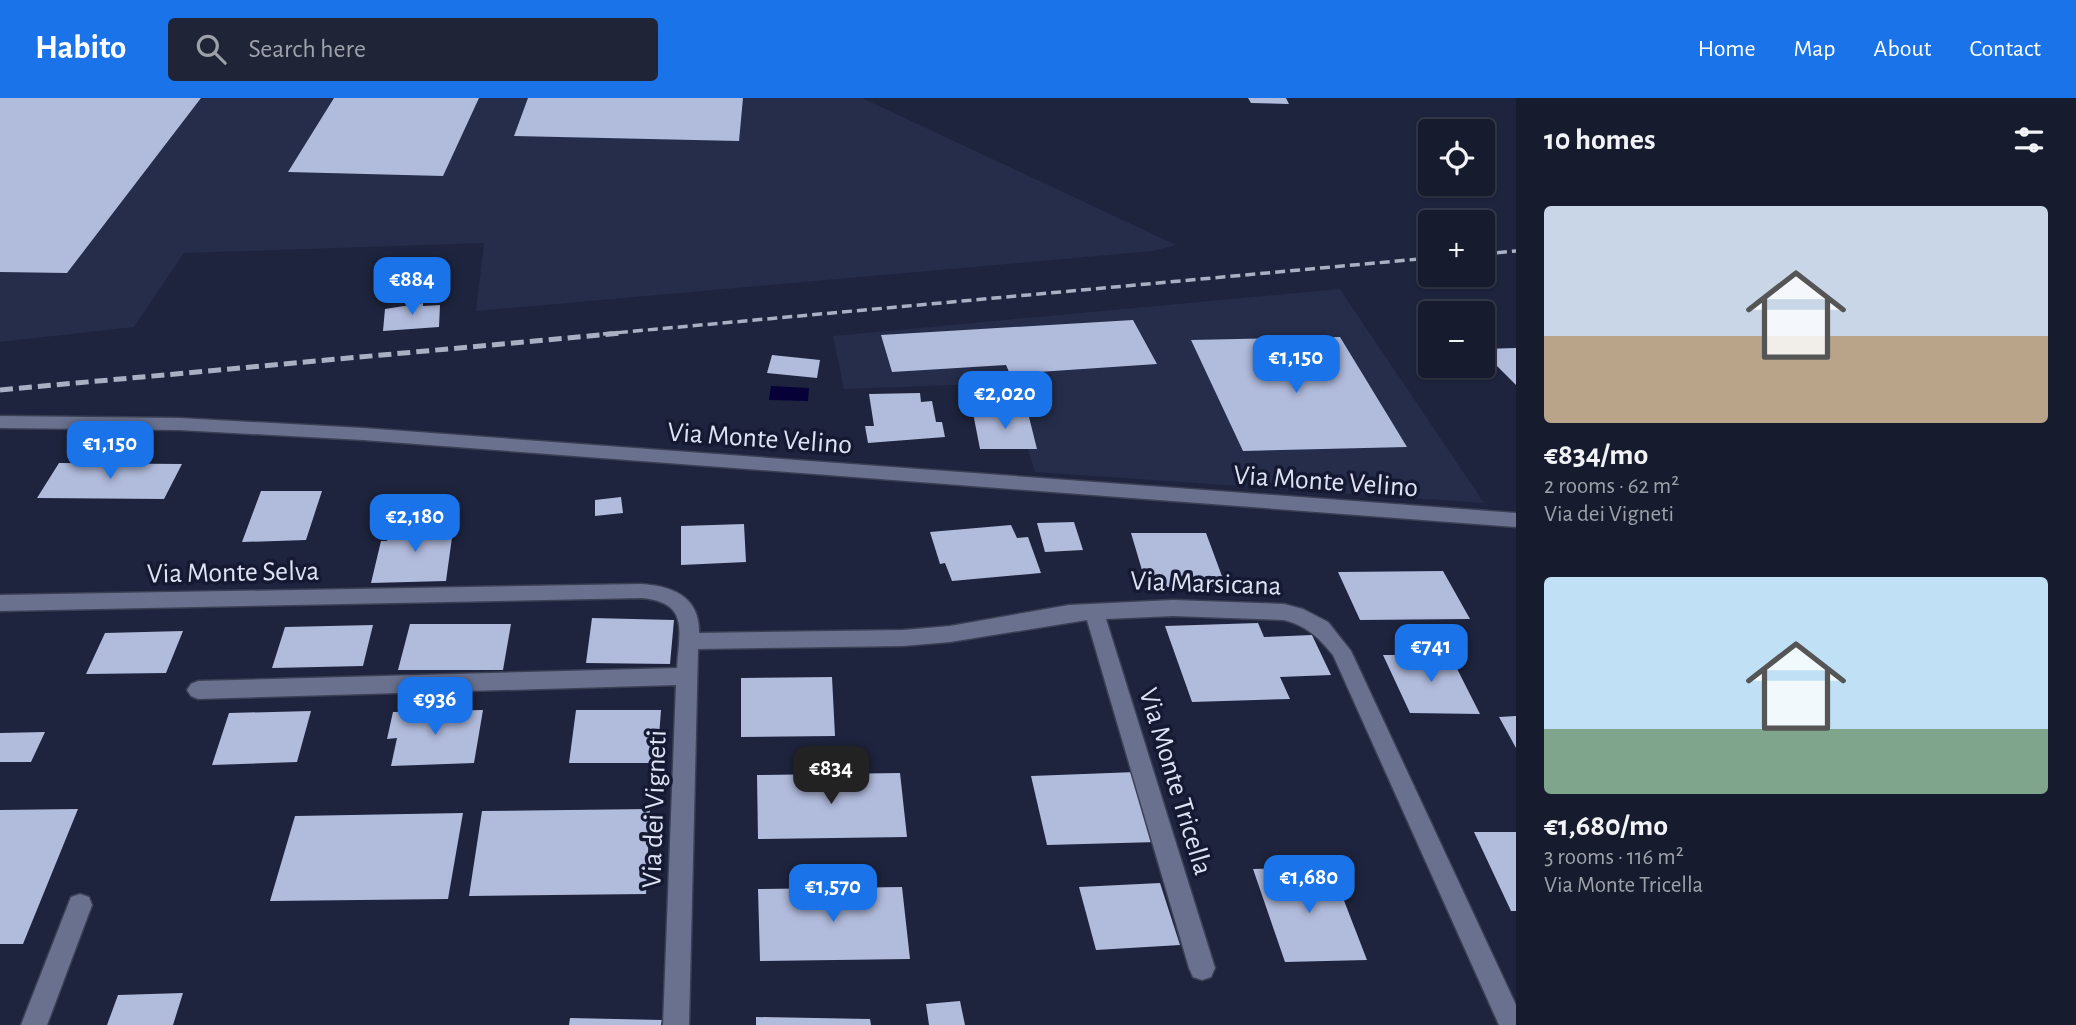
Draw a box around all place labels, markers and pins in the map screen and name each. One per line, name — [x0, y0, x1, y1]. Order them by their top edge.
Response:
pin: €884 — [371, 258, 453, 317]
pin: €1,150 — [1239, 336, 1353, 395]
pin: €2,020 — [948, 372, 1062, 431]
pin: €1,150 — [53, 422, 167, 481]
pin: €2,180 — [358, 494, 472, 554]
pin: €741 — [1390, 624, 1472, 684]
pin: €936 — [394, 678, 476, 737]
pin: €834 — [790, 746, 872, 806]
pin: €1,680 — [1252, 856, 1366, 915]
pin: €1,570 — [776, 864, 890, 924]

